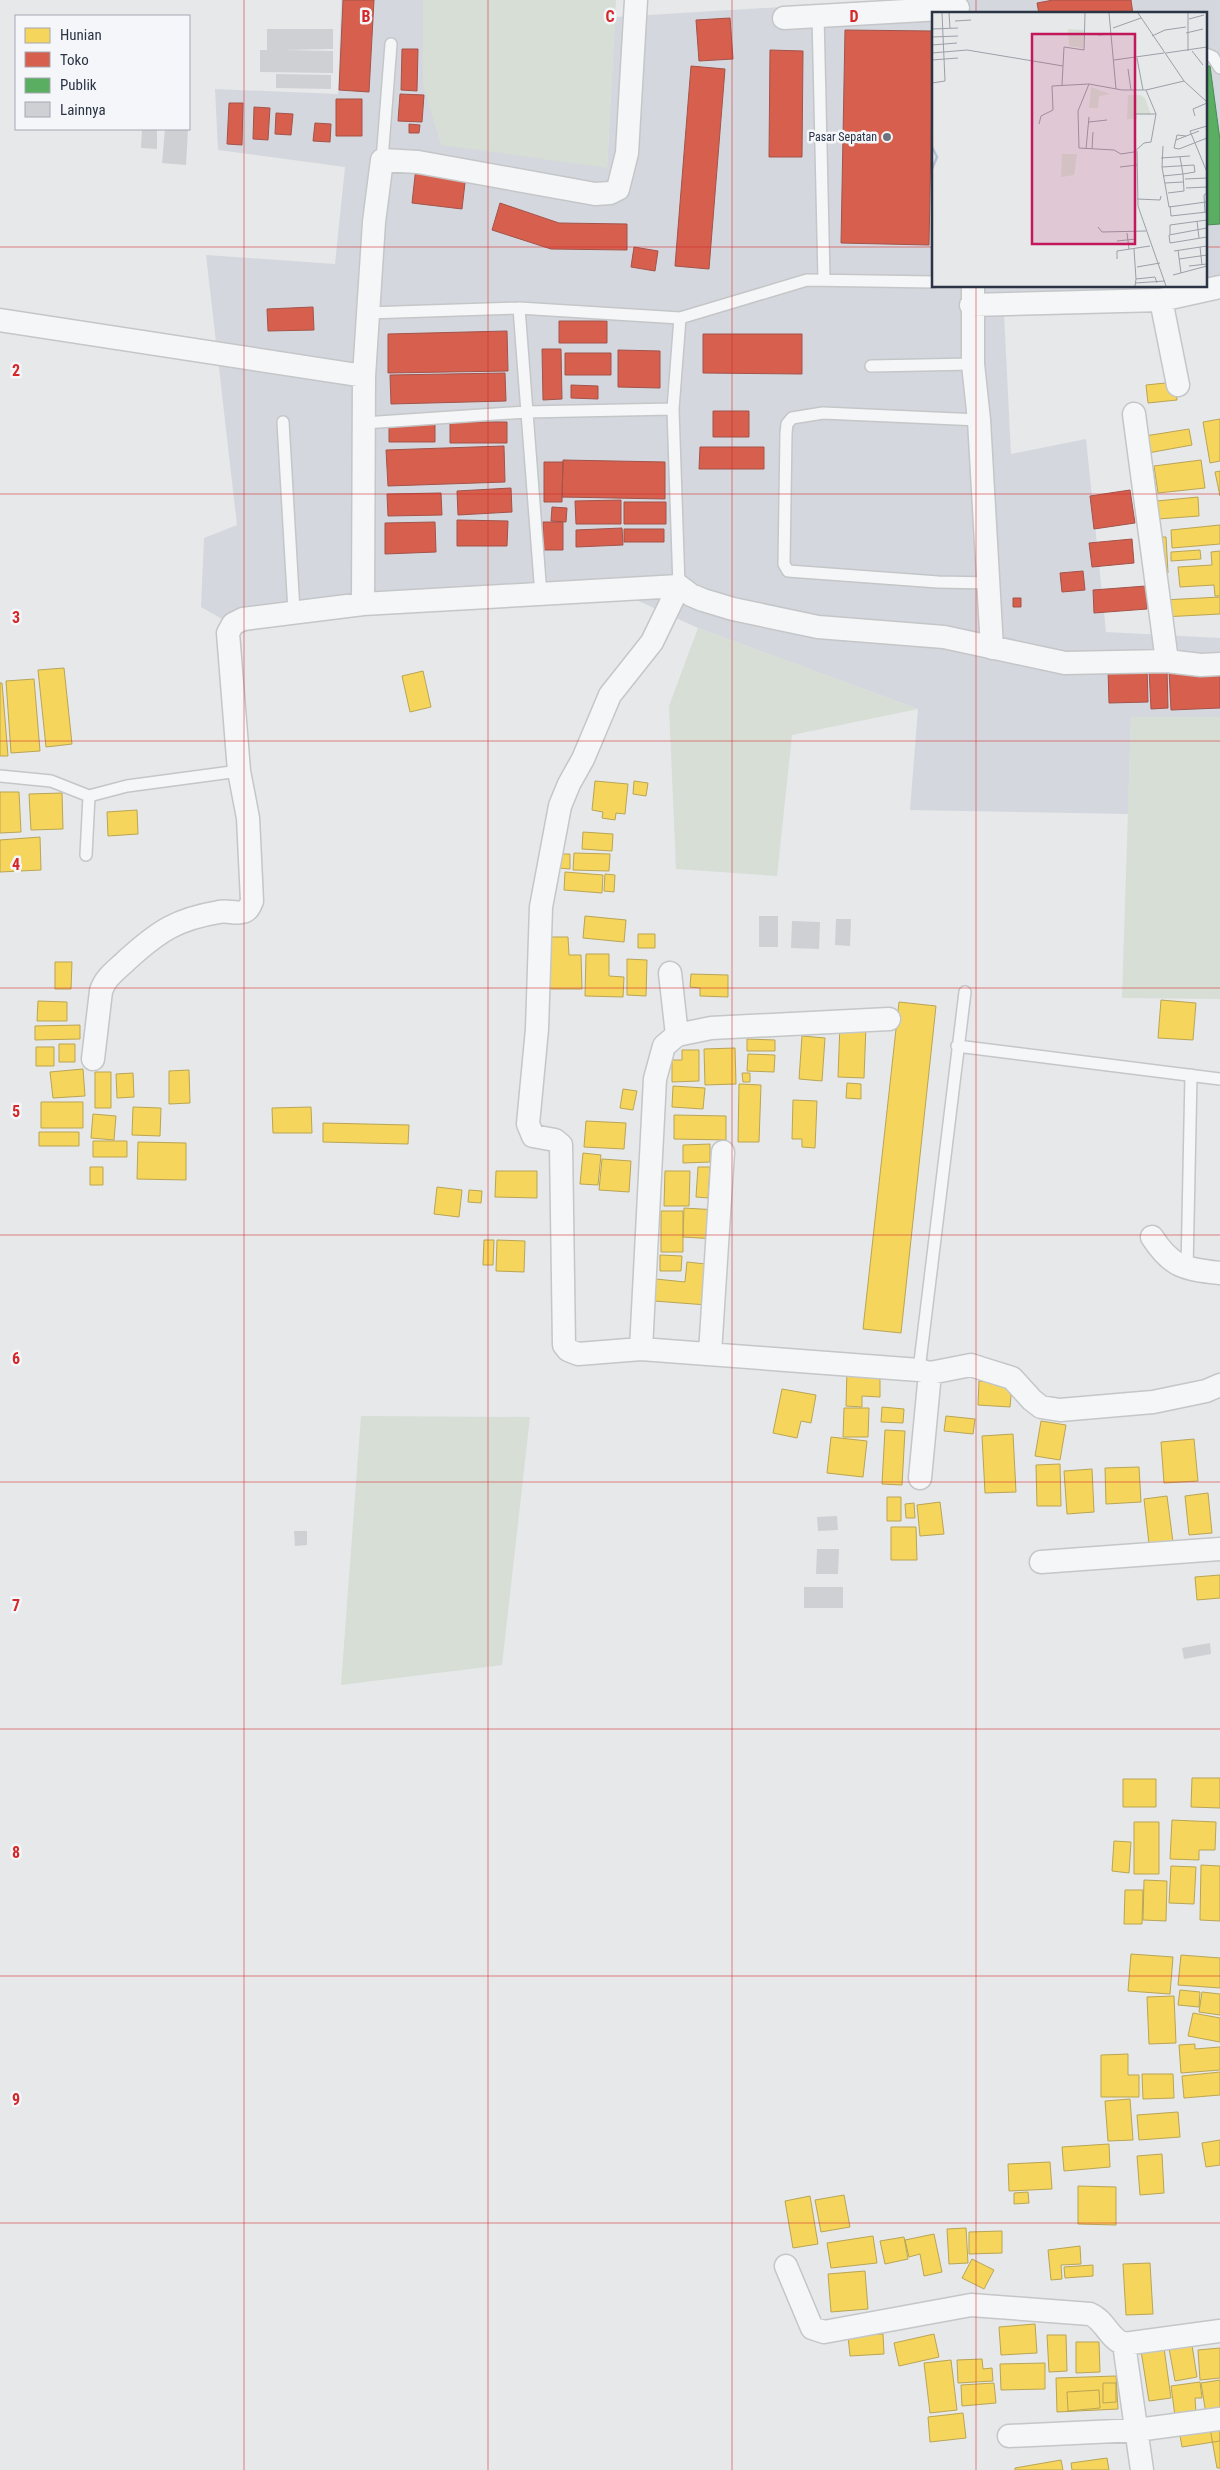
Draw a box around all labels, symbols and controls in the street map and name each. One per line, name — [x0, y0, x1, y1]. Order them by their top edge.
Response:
text: B — [362, 7, 371, 26]
text: C — [605, 7, 615, 26]
text: D — [849, 7, 859, 26]
inset map — [932, 12, 1208, 288]
legend — [15, 15, 190, 130]
text: Hunian — [60, 26, 102, 44]
text: Toko — [60, 51, 89, 69]
text: Publik — [60, 76, 97, 94]
text: Lainnya — [60, 101, 106, 119]
place label: Pasar Sepatan — [808, 130, 877, 144]
marker: Pasar Sepatan — [881, 131, 893, 143]
text: 2 — [12, 361, 20, 380]
text: 3 — [12, 608, 20, 627]
text: 4 — [12, 855, 20, 874]
text: 5 — [12, 1102, 20, 1121]
text: 6 — [12, 1349, 20, 1368]
text: 7 — [12, 1596, 20, 1615]
text: 8 — [12, 1843, 20, 1862]
text: 9 — [12, 2090, 20, 2109]

